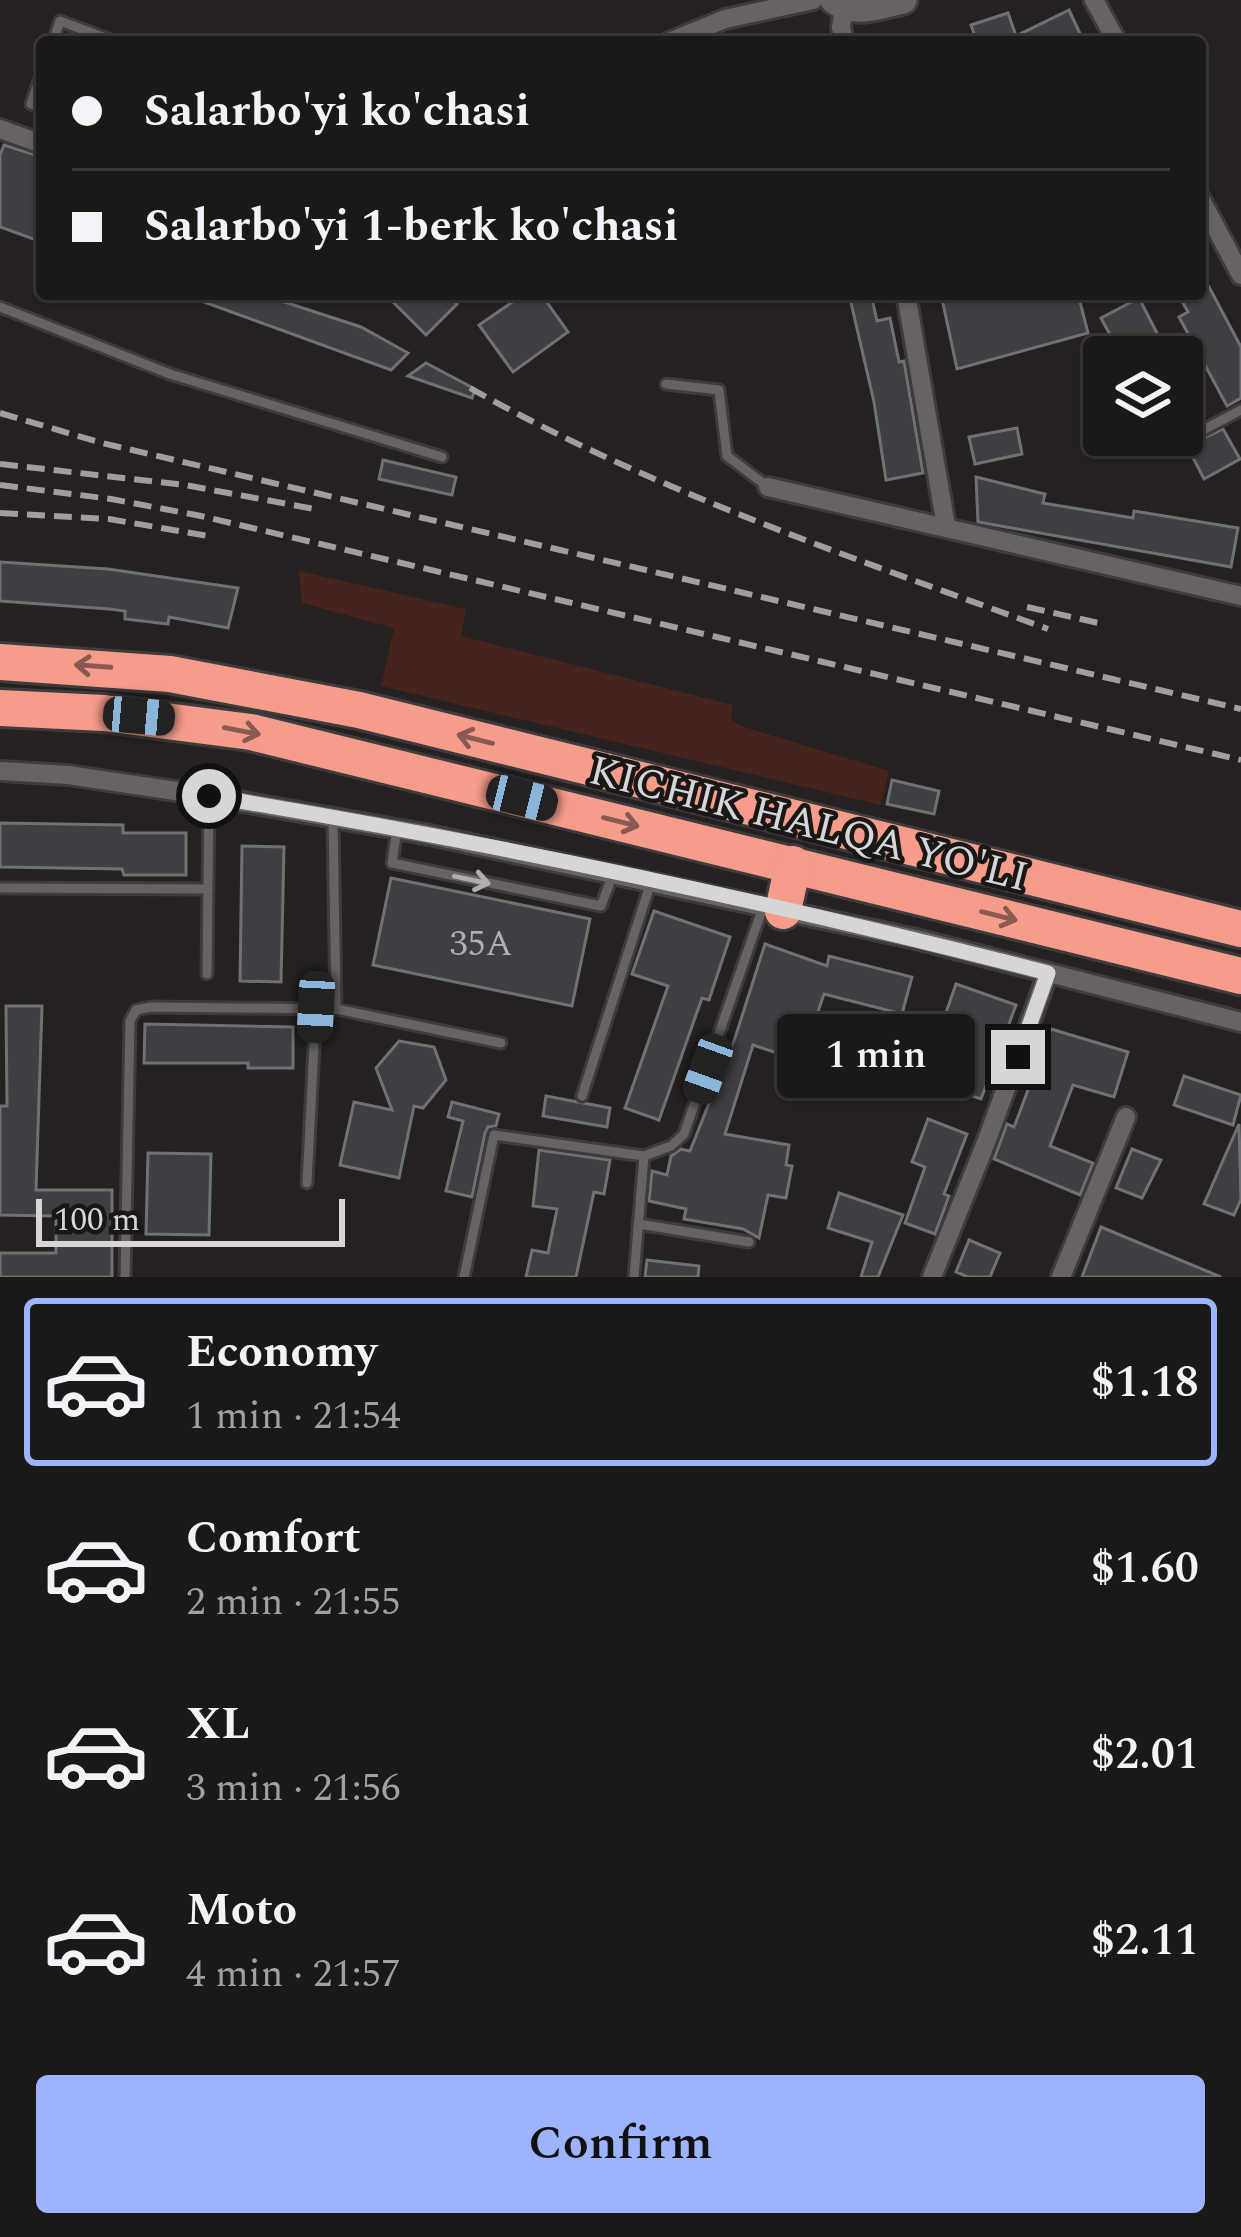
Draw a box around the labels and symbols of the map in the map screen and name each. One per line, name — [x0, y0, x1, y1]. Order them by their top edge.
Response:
one-way arrow — [74, 655, 113, 678]
car — [102, 695, 176, 737]
one-way arrow — [221, 721, 260, 743]
one-way arrow — [457, 727, 495, 749]
street label: KICHIK HALQA YO'LI — [582, 739, 1034, 909]
route start — [182, 769, 236, 823]
car — [483, 772, 561, 824]
one-way arrow — [601, 812, 639, 834]
one-way arrow — [453, 869, 491, 892]
one-way arrow — [980, 906, 1018, 928]
house number: 35A — [449, 917, 513, 972]
car — [296, 970, 336, 1044]
callout: 1 min — [778, 1015, 976, 1099]
car — [679, 1029, 737, 1109]
route end — [991, 1030, 1045, 1084]
scale bar — [36, 1193, 345, 1246]

